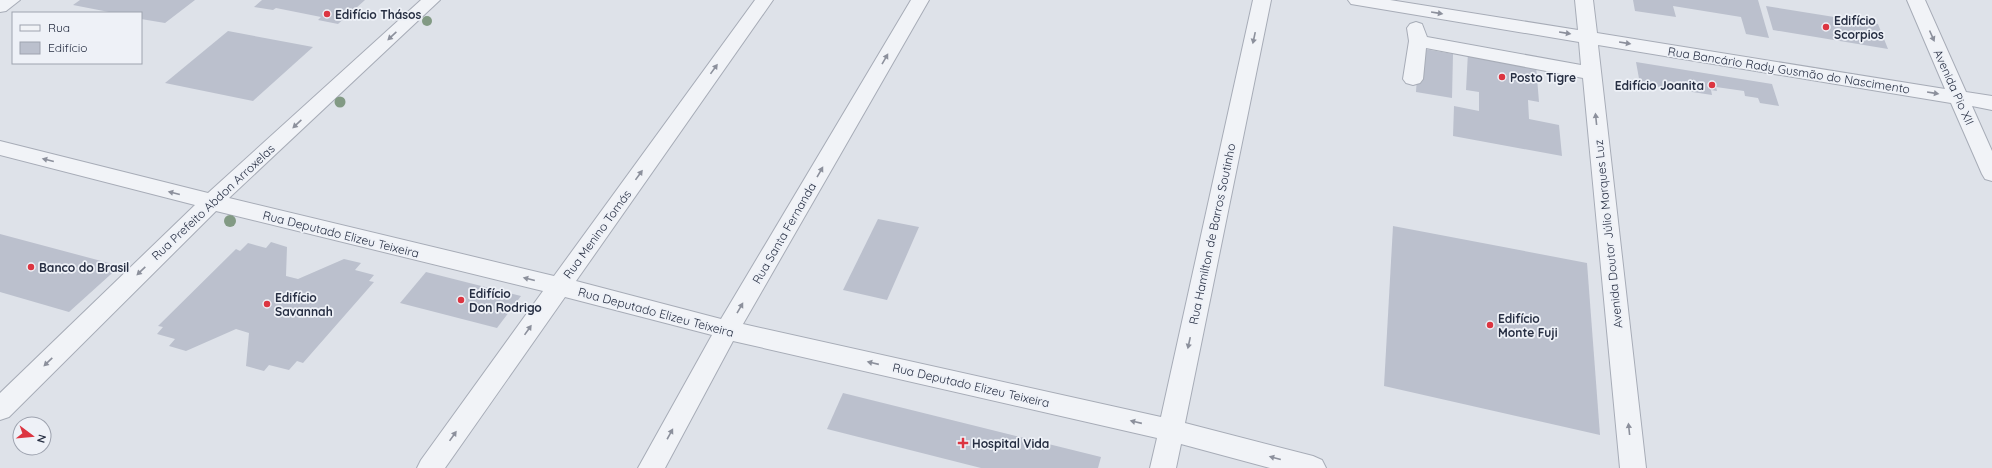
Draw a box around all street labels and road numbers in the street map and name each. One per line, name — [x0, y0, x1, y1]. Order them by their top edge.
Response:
street label: Rua Bancário Rady Gusmão do Nascimento — [1667, 43, 1911, 97]
street label: Avenida Pio XII — [1931, 47, 1977, 127]
street label: Avenida Doutor Júlio Marques Luz — [1591, 139, 1625, 329]
street label: Rua Prefeito Abdon Arroxelas — [148, 141, 278, 263]
street label: Rua Hamilton de Barros Soutinho — [1185, 142, 1239, 326]
street label: Rua Santa Fernanda — [749, 180, 819, 286]
street label: Rua Menino Tomás — [560, 186, 634, 281]
street label: Rua Deputado Elizeu Teixeira — [261, 207, 421, 261]
street label: Rua Deputado Elizeu Teixeira — [576, 284, 736, 340]
street label: Rua Deputado Elizeu Teixeira — [891, 360, 1051, 410]

